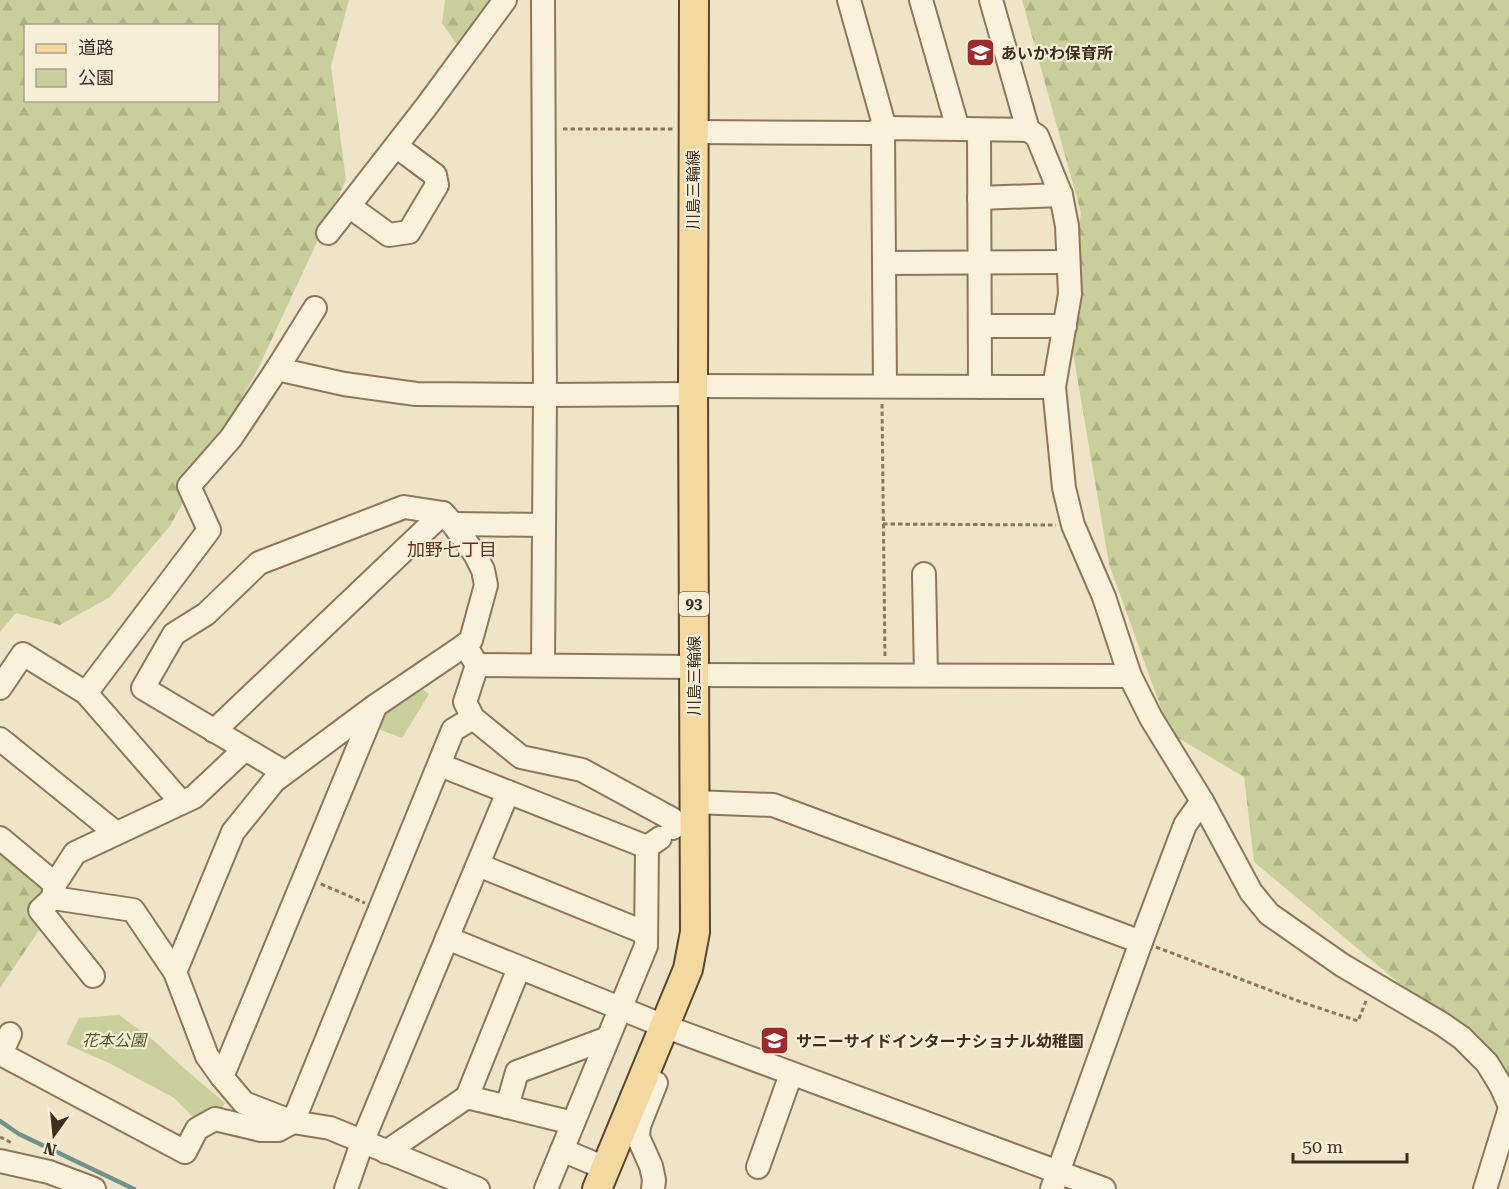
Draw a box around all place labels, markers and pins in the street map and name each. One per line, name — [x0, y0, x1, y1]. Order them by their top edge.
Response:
school or university icon: あいかわ保育所 — [964, 37, 996, 69]
place label: あいかわ保育所 — [1001, 44, 1113, 63]
school or university icon: サニーサイドインターナショナル幼稚園 — [759, 1025, 791, 1057]
place label: サニーサイドインターナショナル幼稚園 — [796, 1032, 1084, 1051]

